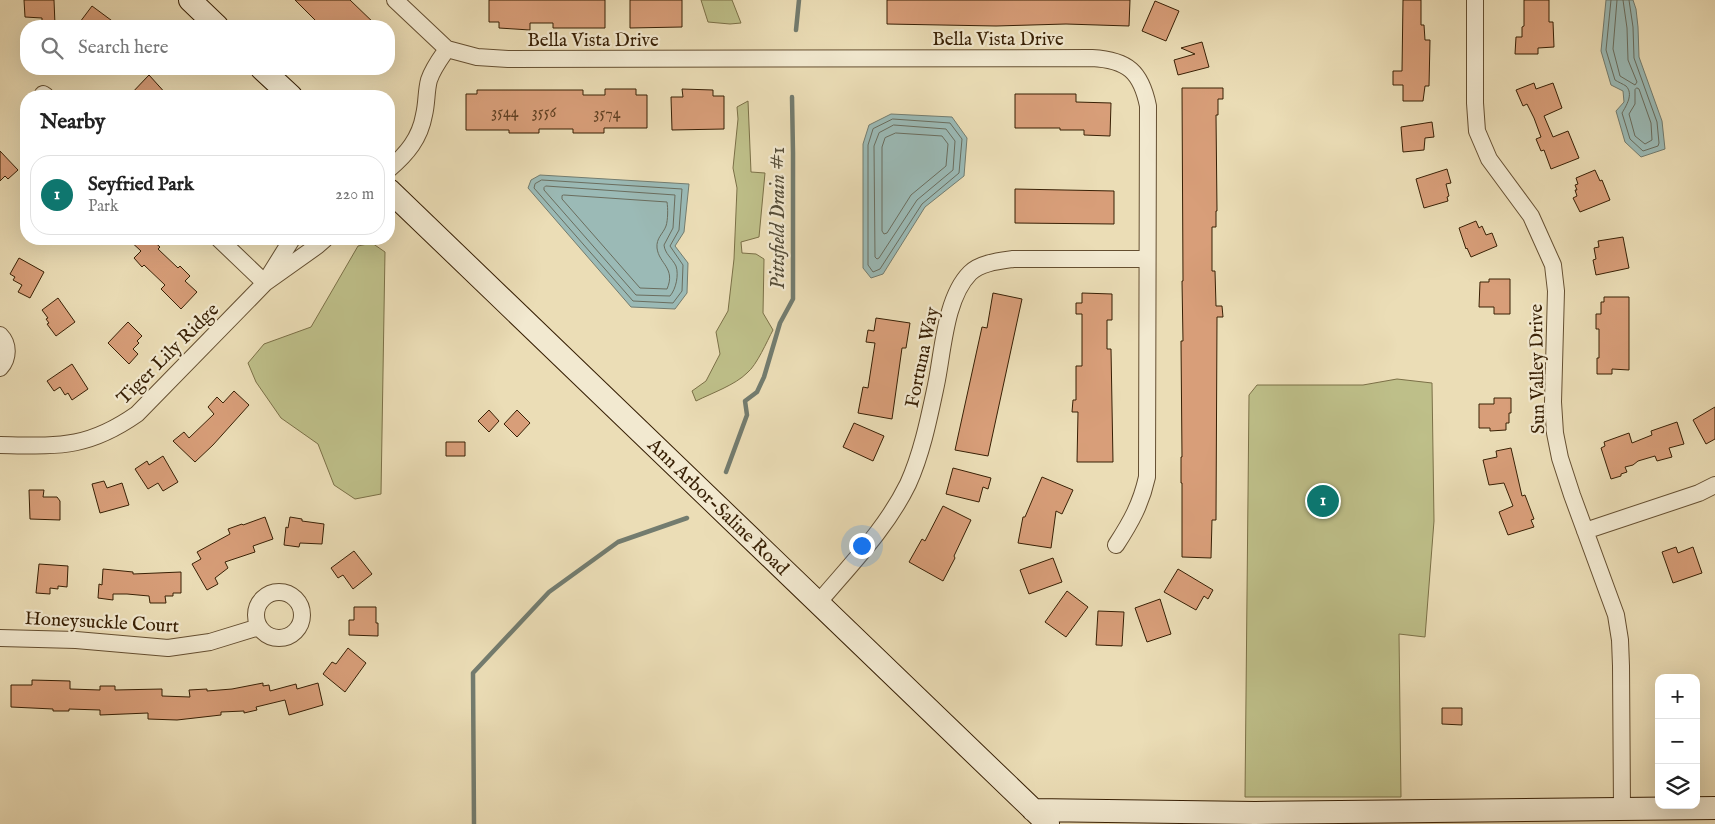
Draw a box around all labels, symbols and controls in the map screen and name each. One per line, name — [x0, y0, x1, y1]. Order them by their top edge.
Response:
search box — [20, 20, 395, 75]
street label: Bella Vista Drive — [932, 28, 1064, 52]
street label: Bella Vista Drive — [527, 29, 659, 53]
icon: search — [38, 34, 66, 62]
text: Search here — [78, 36, 169, 60]
house number: 3544 — [491, 103, 519, 123]
house number: 3556 — [532, 103, 556, 123]
house number: 3574 — [593, 104, 621, 124]
text: Nearby — [40, 109, 105, 136]
water label: Pittsfield Drain #1 — [766, 147, 791, 289]
text: Seyfried Park — [88, 173, 194, 197]
text: 1 — [54, 185, 60, 205]
text: 220 m — [335, 185, 374, 205]
text: Park — [88, 197, 118, 217]
street label: Tiger Lily Ridge — [112, 298, 225, 411]
street label: Sun Valley Drive — [1525, 303, 1551, 434]
street label: Fortuna Way — [901, 304, 945, 410]
street label: Ann Arbor-Saline Road — [641, 433, 794, 582]
pin: 1 — [1307, 482, 1339, 520]
your location — [849, 533, 875, 559]
street label: Honeysuckle Court — [24, 607, 180, 639]
map controls — [1655, 674, 1700, 809]
button: + — [1655, 674, 1700, 719]
button: − — [1655, 719, 1700, 764]
button: layers — [1655, 764, 1700, 809]

